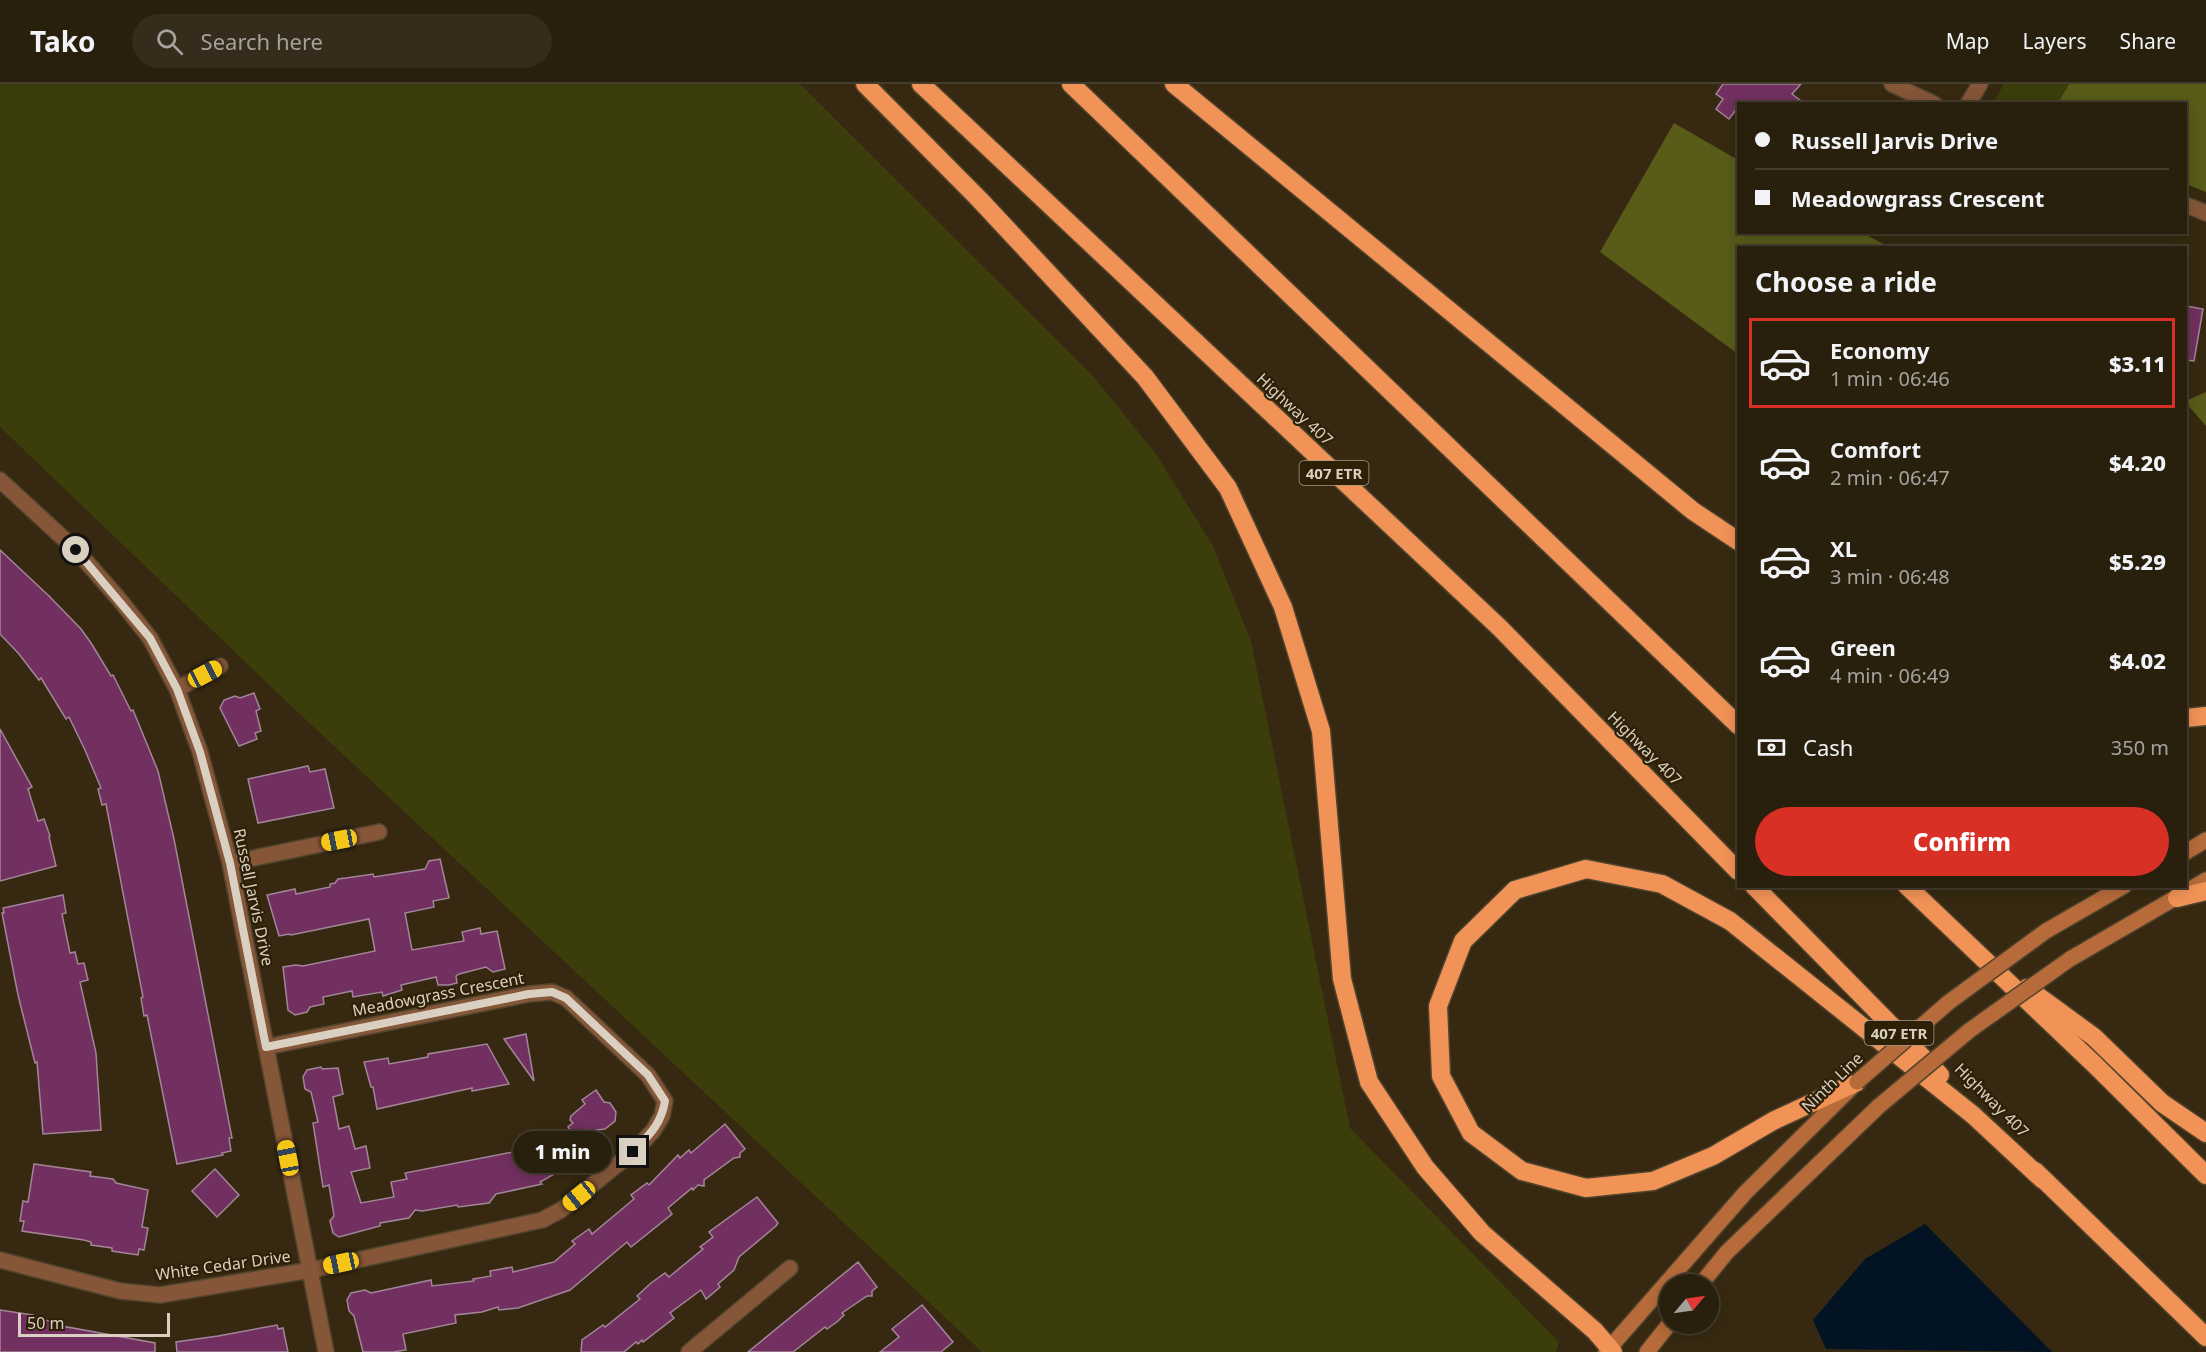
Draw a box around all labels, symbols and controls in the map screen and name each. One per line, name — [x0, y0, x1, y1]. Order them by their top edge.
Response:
search box — [132, 14, 552, 68]
text: Tako — [30, 22, 96, 60]
icon: search — [153, 25, 186, 58]
text: Search here — [201, 26, 323, 56]
text: Map — [1946, 27, 1990, 55]
text: Layers — [2023, 27, 2087, 55]
text: Share — [2120, 27, 2176, 55]
text: Russell Jarvis Drive — [1791, 125, 1998, 155]
text: Meadowgrass Crescent — [1791, 183, 2044, 213]
text: Choose a ride — [1755, 263, 1937, 300]
text: Economy — [1830, 335, 1929, 365]
icon: car — [1758, 336, 1812, 390]
text: $3.11 — [2109, 348, 2166, 378]
text: 1 min · 06:46 — [1830, 365, 1950, 392]
street label: Highway 407 — [1252, 368, 1338, 450]
text: Comfort — [1830, 434, 1921, 464]
icon: car — [1758, 435, 1812, 489]
text: $4.20 — [2109, 447, 2166, 477]
road number: 407 ETR — [1300, 461, 1368, 485]
text: 2 min · 06:47 — [1830, 464, 1950, 491]
text: XL — [1830, 533, 1857, 563]
icon: car — [1758, 534, 1812, 588]
route start — [62, 536, 89, 563]
text: $5.29 — [2109, 546, 2166, 576]
text: 3 min · 06:48 — [1830, 563, 1950, 590]
text: Green — [1830, 632, 1896, 662]
icon: car — [1758, 633, 1812, 687]
text: $4.02 — [2109, 645, 2166, 675]
car — [185, 658, 225, 690]
text: 4 min · 06:49 — [1830, 662, 1950, 689]
street label: Highway 407 — [1603, 706, 1687, 790]
icon: cash — [1755, 731, 1788, 764]
text: Cash — [1803, 732, 1853, 762]
text: 350 m — [2111, 734, 2169, 761]
button: Confirm — [1755, 807, 2169, 876]
street label: Russell Jarvis Drive — [229, 826, 279, 968]
car — [320, 828, 358, 852]
street label: Meadowgrass Crescent — [350, 967, 526, 1021]
road number: 407 ETR — [1864, 1021, 1934, 1045]
street label: Ninth Line — [1797, 1047, 1867, 1117]
street label: Highway 407 — [1950, 1058, 2034, 1142]
callout: 1 min — [513, 1131, 612, 1173]
text: 1 min — [535, 1138, 590, 1165]
route end — [619, 1138, 646, 1165]
car — [276, 1139, 300, 1177]
car — [559, 1178, 599, 1214]
street label: White Cedar Drive — [154, 1245, 292, 1285]
car — [322, 1250, 360, 1276]
north arrow — [1659, 1274, 1719, 1334]
map controls — [1659, 1274, 1719, 1334]
scale bar — [18, 1310, 170, 1338]
text: 50 m — [27, 1312, 64, 1334]

